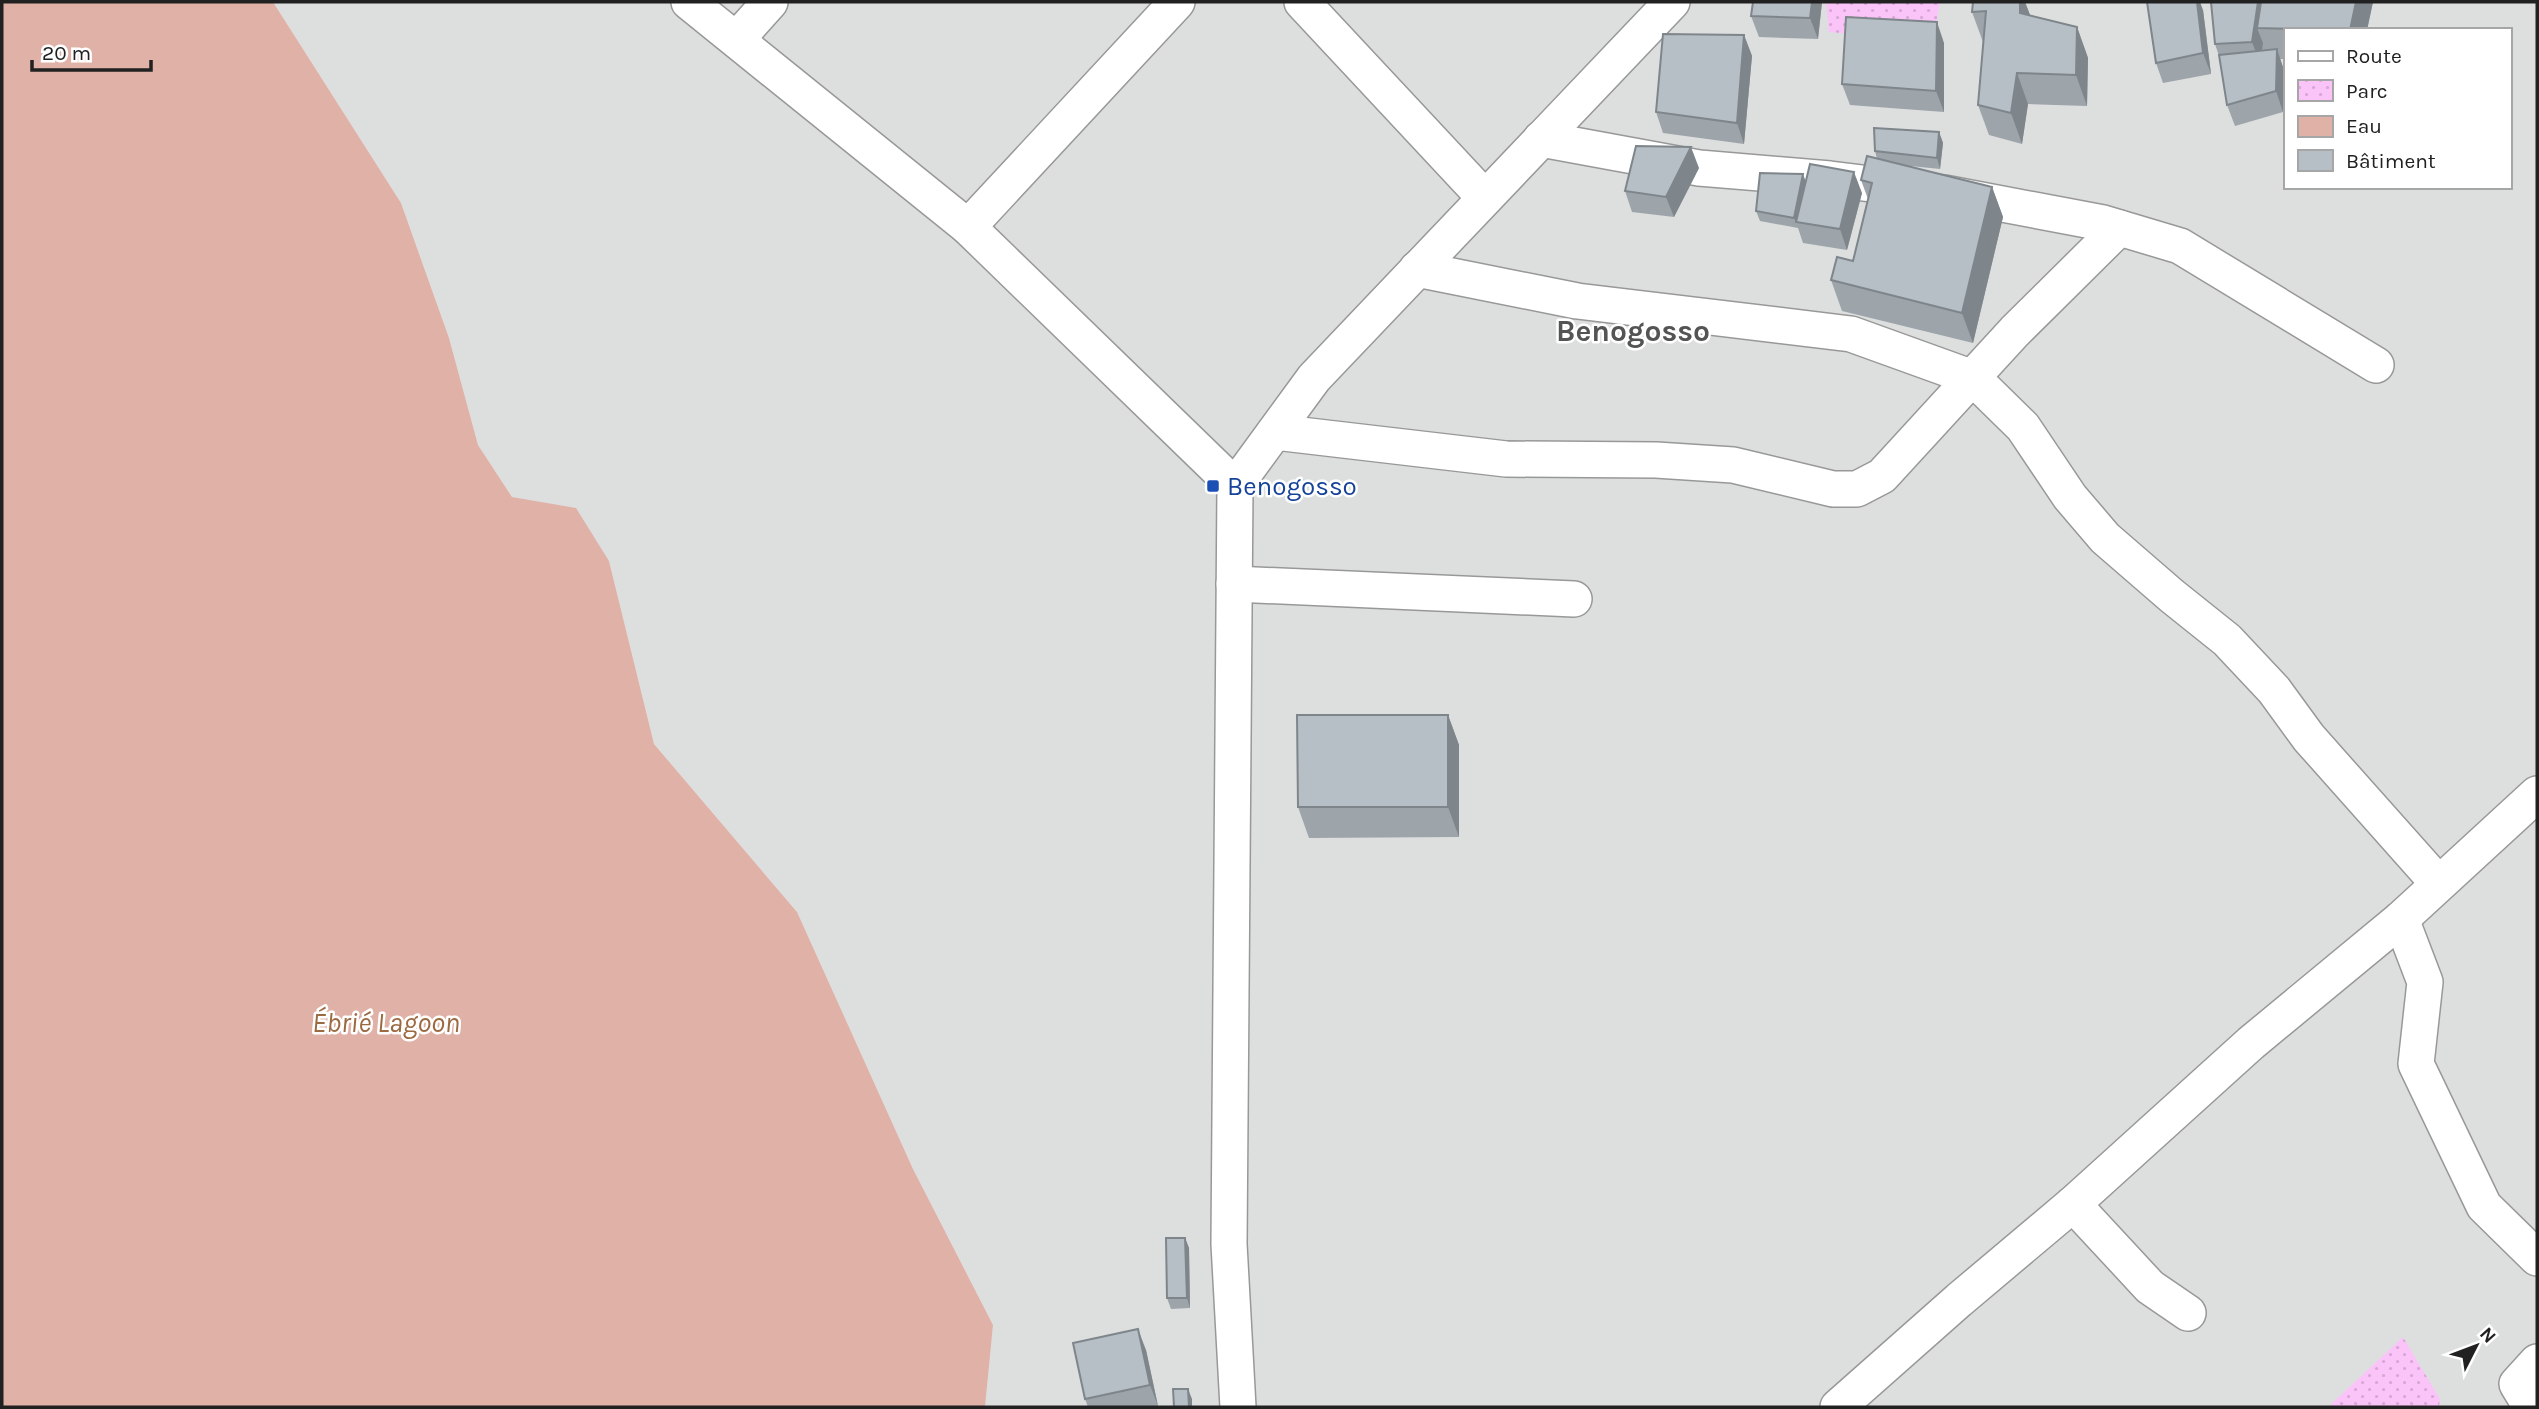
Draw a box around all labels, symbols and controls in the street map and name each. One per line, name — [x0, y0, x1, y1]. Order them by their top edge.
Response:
scale bar — [32, 28, 150, 72]
legend — [2284, 28, 2511, 189]
text: 20 m — [42, 41, 91, 65]
text: Route — [2346, 44, 2402, 68]
text: Parc — [2346, 79, 2388, 103]
text: Eau — [2346, 114, 2382, 138]
text: Bâtiment — [2346, 149, 2436, 173]
district label: Benogosso — [1556, 313, 1710, 349]
place label: Benogosso — [1227, 471, 1357, 502]
marker: Benogosso — [1205, 478, 1221, 494]
water label: Ébrié Lagoon — [312, 1006, 460, 1039]
north arrow — [2441, 1311, 2511, 1381]
text: N — [2475, 1323, 2501, 1348]

